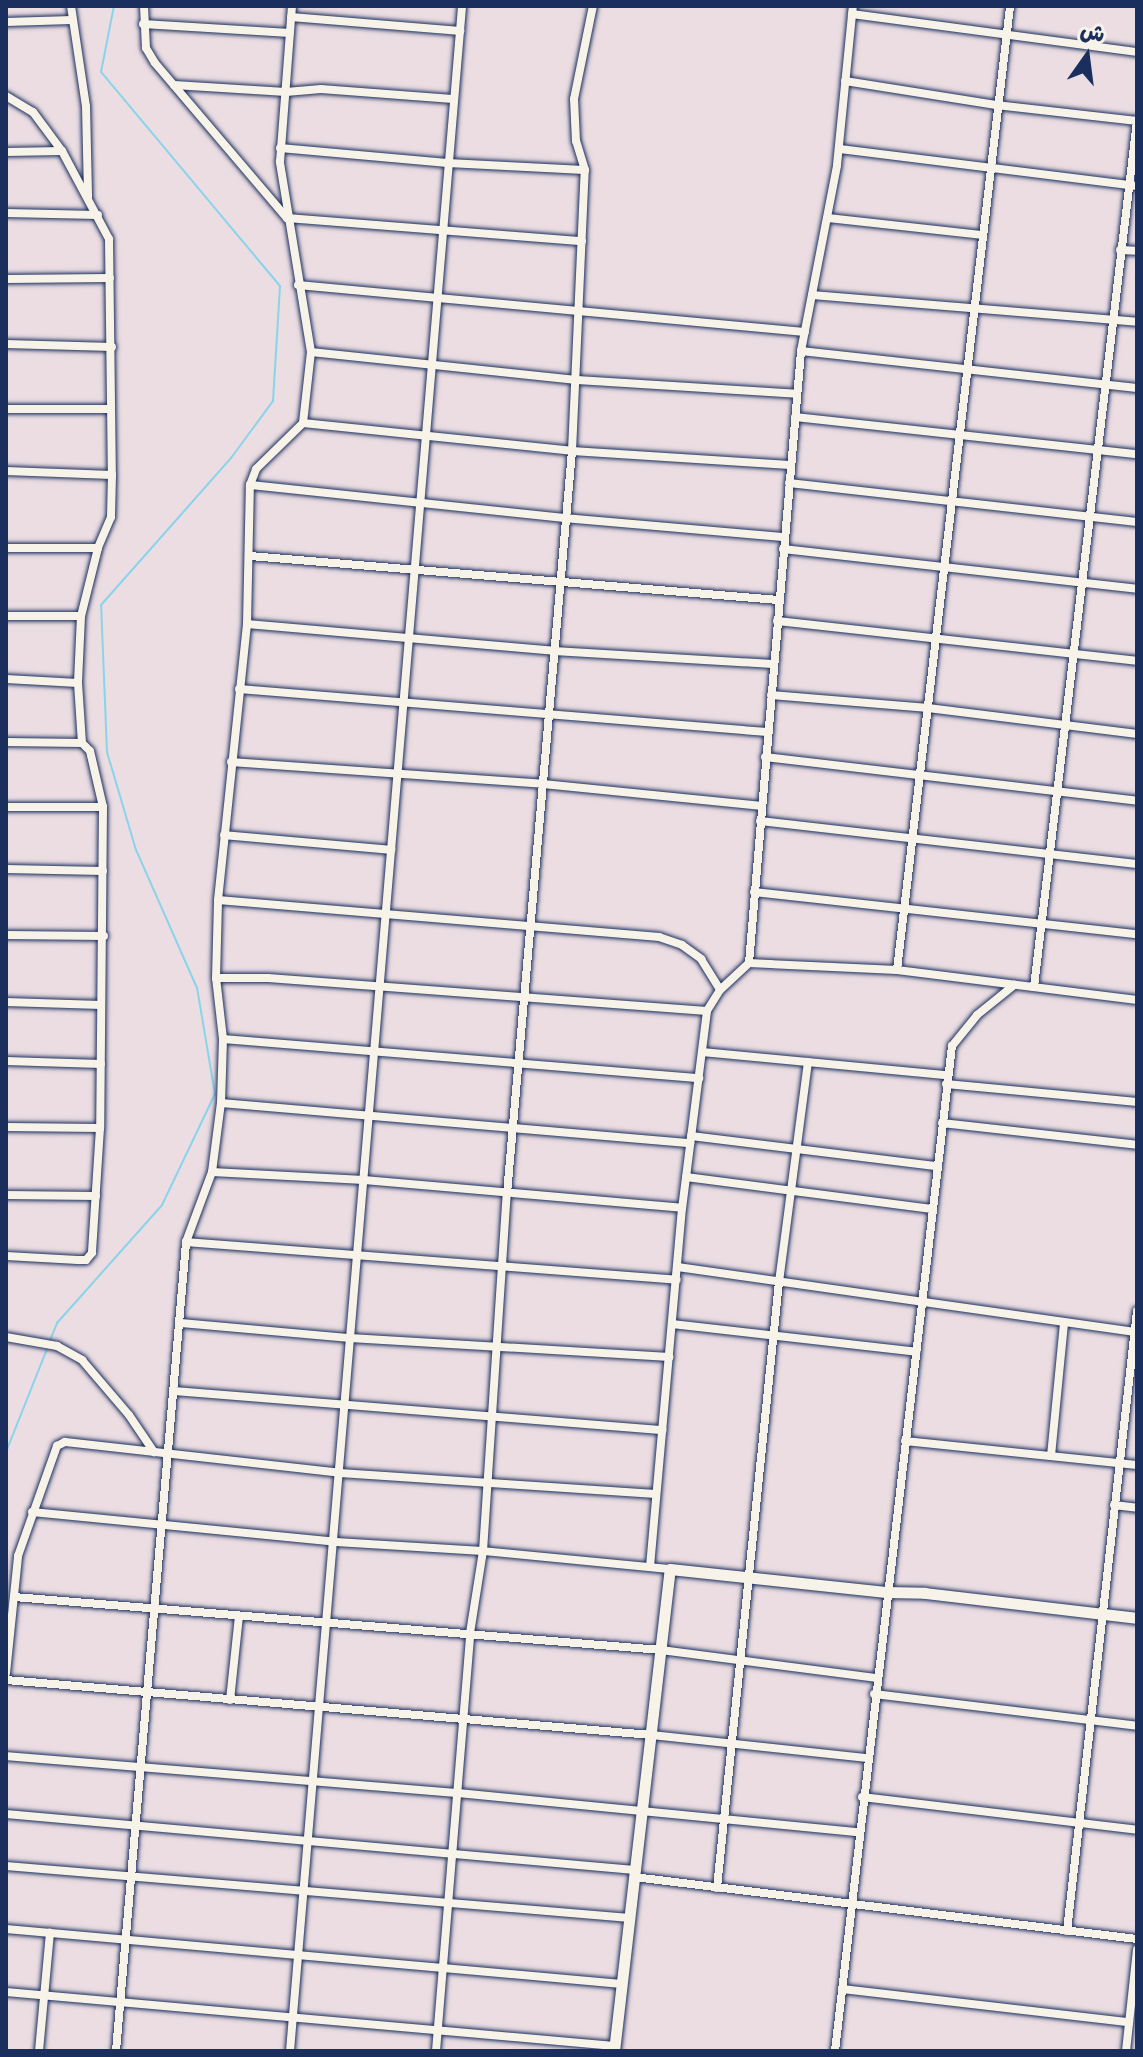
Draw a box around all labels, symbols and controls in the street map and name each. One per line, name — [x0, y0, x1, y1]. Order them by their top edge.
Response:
text: ش — [1076, 10, 1109, 54]
north arrow — [1047, 16, 1127, 96]

